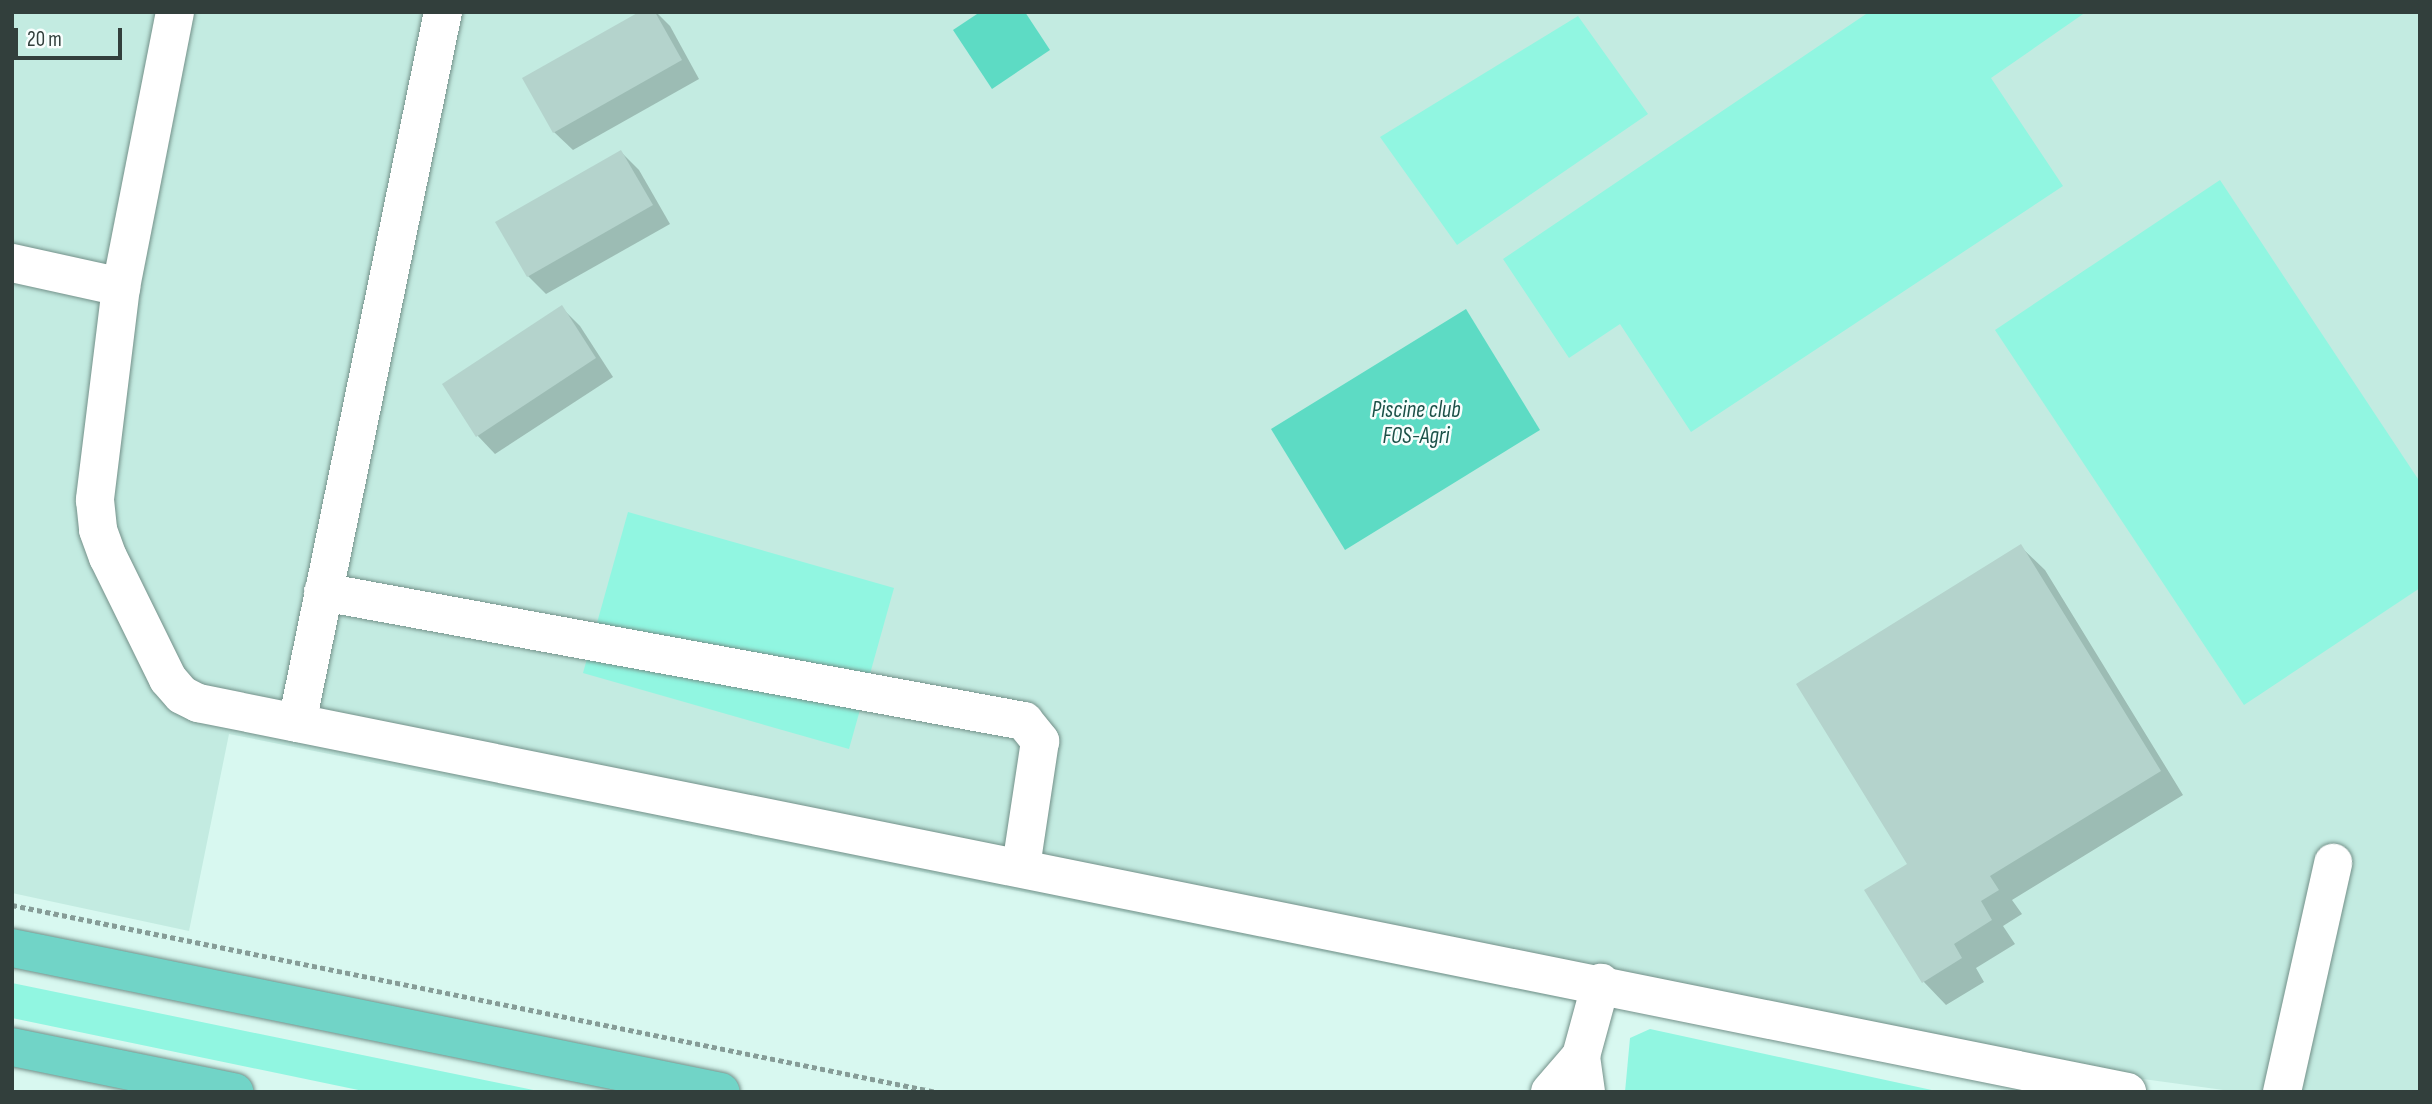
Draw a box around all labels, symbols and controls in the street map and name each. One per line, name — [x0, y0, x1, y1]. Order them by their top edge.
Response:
scale bar — [18, 14, 126, 58]
text: 20 m — [27, 27, 62, 52]
water label: Piscine club FOS-Agri — [1371, 396, 1461, 450]

